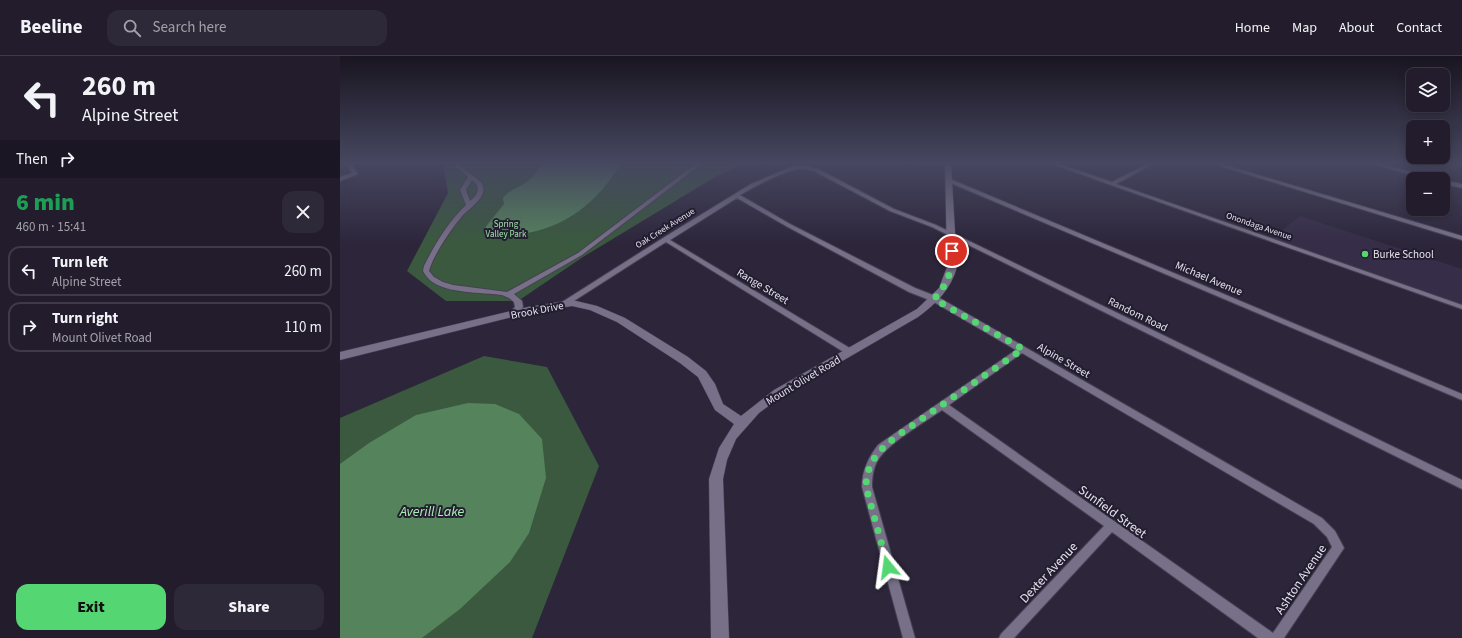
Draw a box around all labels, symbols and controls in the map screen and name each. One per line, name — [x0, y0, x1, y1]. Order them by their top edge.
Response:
search box — [107, 10, 387, 46]
text: Beeline — [20, 14, 83, 41]
icon: search — [121, 17, 143, 39]
text: Search here — [153, 17, 227, 38]
text: Home — [1235, 18, 1270, 38]
text: Map — [1292, 18, 1317, 38]
text: About — [1339, 18, 1374, 38]
text: Contact — [1396, 18, 1442, 38]
text: 260 m — [82, 66, 156, 106]
map controls — [1406, 68, 1450, 216]
button: layers — [1406, 68, 1450, 112]
icon: left — [16, 72, 68, 124]
text: Alpine Street — [82, 103, 178, 128]
button: + — [1406, 120, 1450, 164]
icon: right — [56, 148, 78, 170]
text: Then — [16, 149, 48, 170]
button: − — [1406, 172, 1450, 216]
text: 6 min — [16, 185, 75, 220]
button: close — [282, 191, 324, 233]
street label: Oak Creek Avenue — [633, 205, 698, 252]
street label: Onondaga Avenue — [1224, 209, 1294, 244]
text: 460 m · 15:41 — [16, 218, 86, 236]
park label: Spring Valley Park — [486, 218, 527, 241]
pin — [935, 234, 969, 268]
icon: arrive — [941, 240, 963, 262]
place label: Burke School — [1373, 247, 1434, 262]
marker: Burke School — [1360, 249, 1370, 259]
text: Turn left — [52, 252, 108, 273]
street label: Michael Avenue — [1173, 258, 1245, 300]
icon: left — [18, 260, 40, 282]
text: 260 m — [284, 261, 322, 282]
street label: Range Street — [734, 265, 792, 308]
text: Alpine Street — [52, 273, 122, 291]
street label: Random Road — [1105, 294, 1170, 335]
street label: Brook Drive — [509, 298, 565, 323]
text: Turn right — [52, 308, 118, 329]
icon: right — [18, 316, 40, 338]
text: 110 m — [284, 317, 322, 338]
text: Mount Olivet Road — [52, 329, 152, 347]
street label: Alpine Street — [1035, 339, 1093, 382]
street label: Mount Olivet Road — [763, 352, 843, 409]
street label: Sunfield Street — [1075, 481, 1151, 543]
water label: Averill Lake — [399, 502, 465, 522]
street label: Dexter Avenue — [1016, 538, 1082, 607]
street label: Ashton Avenue — [1271, 541, 1331, 618]
position arrow — [867, 546, 909, 588]
button: Exit — [16, 584, 166, 630]
button: Share — [174, 584, 324, 630]

